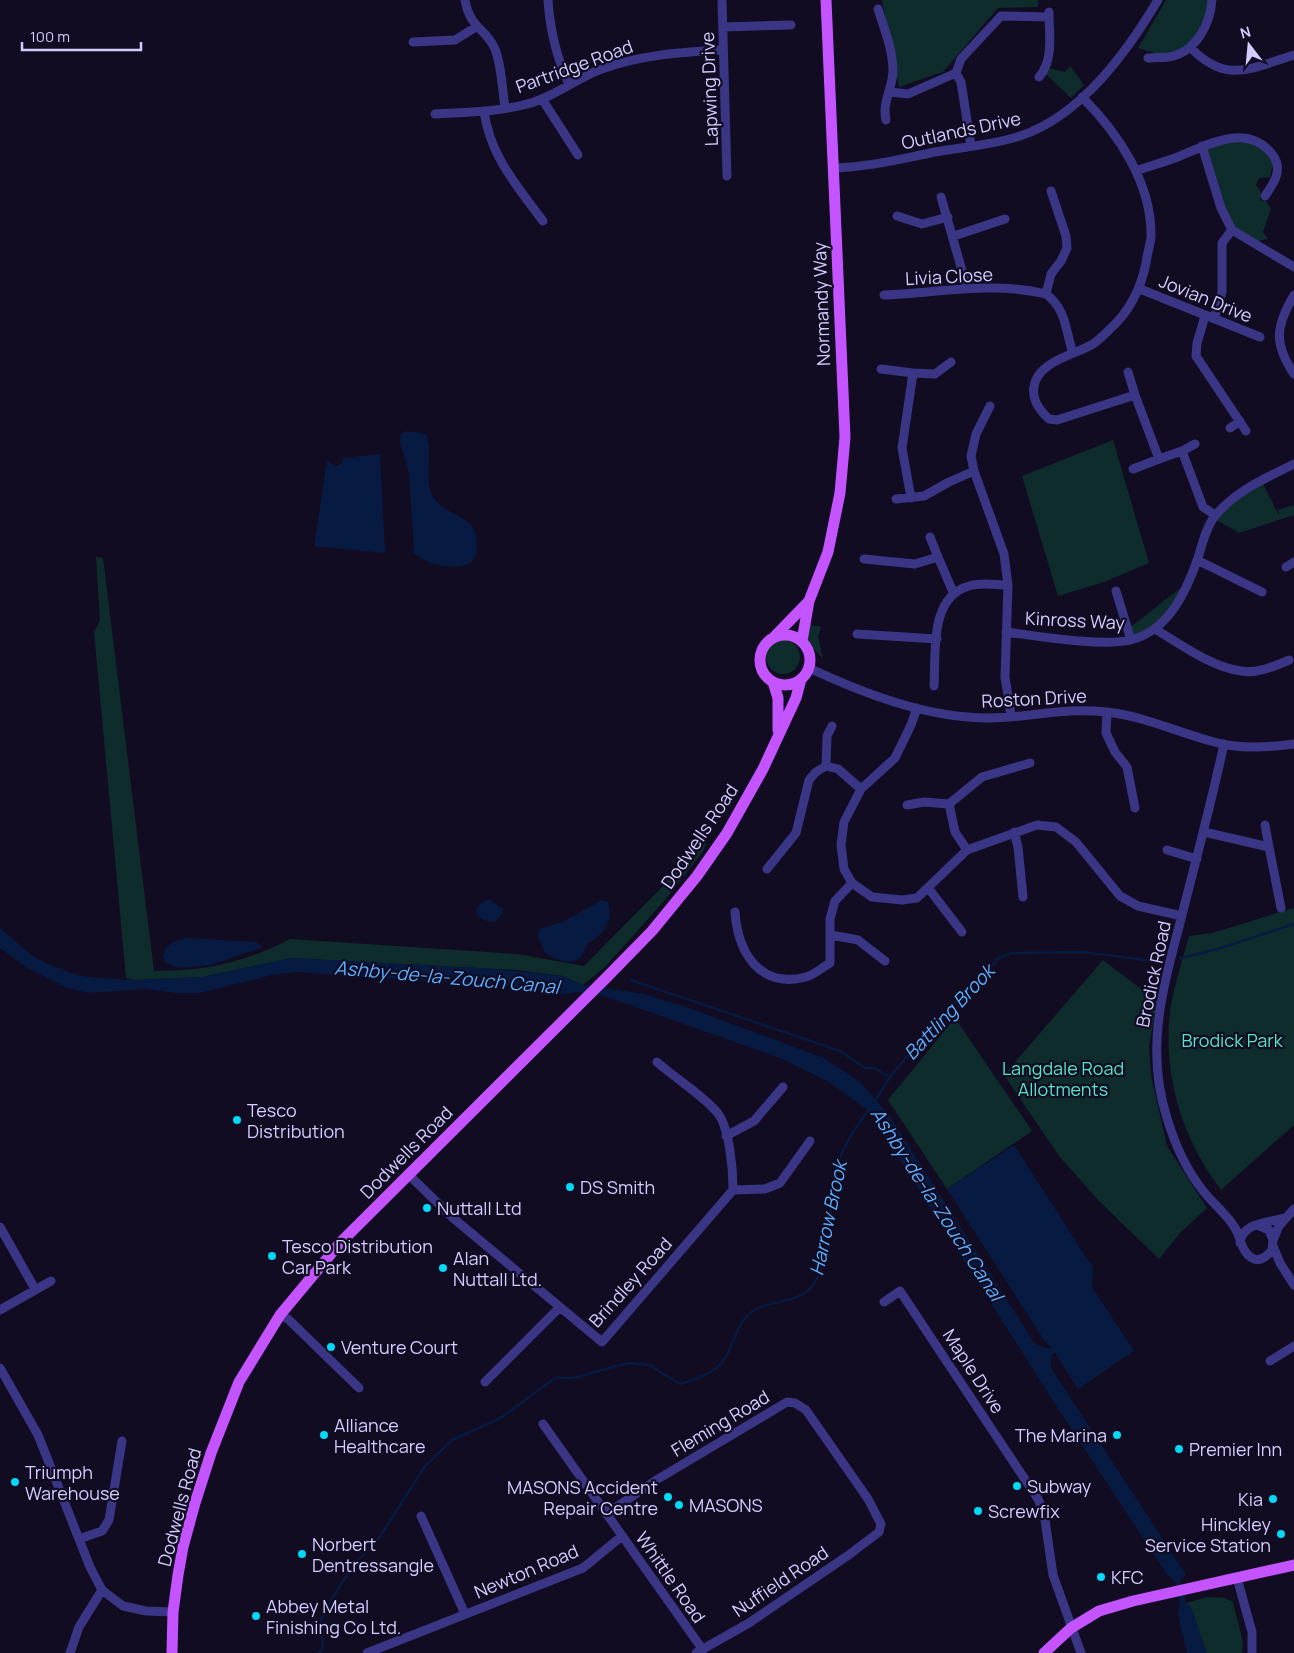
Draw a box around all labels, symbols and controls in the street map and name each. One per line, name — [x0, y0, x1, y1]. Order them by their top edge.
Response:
scale bar — [22, 20, 141, 52]
north arrow — [1224, 20, 1274, 70]
text: N — [1238, 22, 1253, 43]
text: 100 m — [30, 26, 70, 47]
street label: Lapwing Drive — [695, 31, 723, 147]
street label: Partridge Road — [512, 34, 636, 98]
street label: Outlands Drive — [899, 106, 1023, 154]
street label: Normandy Way — [807, 241, 835, 366]
street label: Livia Close — [904, 262, 994, 290]
street label: Jovian Drive — [1156, 268, 1256, 328]
street label: Kinross Way — [1024, 605, 1126, 635]
street label: Roston Drive — [981, 683, 1087, 713]
street label: Dodwells Road — [655, 779, 743, 893]
street label: Brodick Road — [1130, 919, 1176, 1029]
water label: Ashby-de-la-Zouch Canal — [334, 954, 563, 1000]
water label: Battling Brook — [898, 957, 1002, 1065]
park label: Brodick Park — [1181, 1028, 1284, 1052]
park label: Langdale Road Allotments — [1002, 1056, 1124, 1101]
place label: Tesco Distribution — [247, 1098, 345, 1143]
street label: Dodwells Road — [355, 1101, 457, 1203]
water label: Ashby-de-la-Zouch Canal — [865, 1102, 1011, 1308]
marker: Tesco Distribution — [231, 1114, 243, 1126]
water label: Harrow Brook — [803, 1156, 853, 1278]
place label: DS Smith — [580, 1175, 655, 1199]
marker: DS Smith — [564, 1181, 576, 1193]
place label: Nuttall Ltd — [437, 1196, 522, 1220]
marker: Nuttall Ltd — [421, 1202, 433, 1214]
street label: Brindley Road — [583, 1232, 677, 1332]
place label: Tesco Distribution Car Park — [282, 1234, 433, 1279]
place label: Alan Nuttall Ltd. — [453, 1246, 542, 1291]
marker: Tesco Distribution Car Park — [266, 1250, 278, 1262]
marker: Alan Nuttall Ltd. — [437, 1262, 449, 1274]
street label: Maple Drive — [938, 1324, 1010, 1418]
place label: Venture Court — [341, 1335, 458, 1359]
marker: Venture Court — [325, 1341, 337, 1353]
street label: Fleming Road — [666, 1384, 774, 1462]
place label: Alliance Healthcare — [334, 1413, 426, 1458]
place label: The Marina — [1015, 1423, 1107, 1447]
marker: Alliance Healthcare — [318, 1429, 330, 1441]
marker: The Marina — [1111, 1429, 1123, 1441]
place label: Premier Inn — [1189, 1437, 1282, 1461]
marker: Premier Inn — [1173, 1443, 1185, 1455]
street label: Dodwells Road — [152, 1445, 206, 1569]
place label: Triumph Warehouse — [25, 1460, 120, 1505]
place label: Subway — [1027, 1474, 1092, 1498]
place label: MASONS Accident Repair Centre — [507, 1475, 658, 1520]
marker: Triumph Warehouse — [9, 1476, 21, 1488]
marker: Subway — [1011, 1480, 1023, 1492]
place label: Kia — [1238, 1487, 1263, 1511]
marker: MASONS Accident Repair Centre — [662, 1491, 674, 1503]
place label: MASONS — [689, 1493, 763, 1517]
marker: Kia — [1267, 1493, 1279, 1505]
marker: MASONS — [673, 1499, 685, 1511]
place label: Screwfix — [988, 1499, 1060, 1523]
marker: Screwfix — [972, 1505, 984, 1517]
place label: Hinckley Service Station — [1145, 1512, 1271, 1557]
street label: Whittle Road — [631, 1527, 711, 1627]
marker: Hinckley Service Station — [1275, 1528, 1287, 1540]
place label: Norbert Dentressangle — [312, 1532, 434, 1577]
street label: Newton Road — [470, 1538, 582, 1604]
street label: Nuffield Road — [727, 1540, 833, 1622]
marker: Norbert Dentressangle — [296, 1548, 308, 1560]
place label: KFC — [1111, 1565, 1144, 1589]
marker: KFC — [1095, 1571, 1107, 1583]
place label: Abbey Metal Finishing Co Ltd. — [266, 1594, 401, 1639]
marker: Abbey Metal Finishing Co Ltd. — [250, 1610, 262, 1622]

